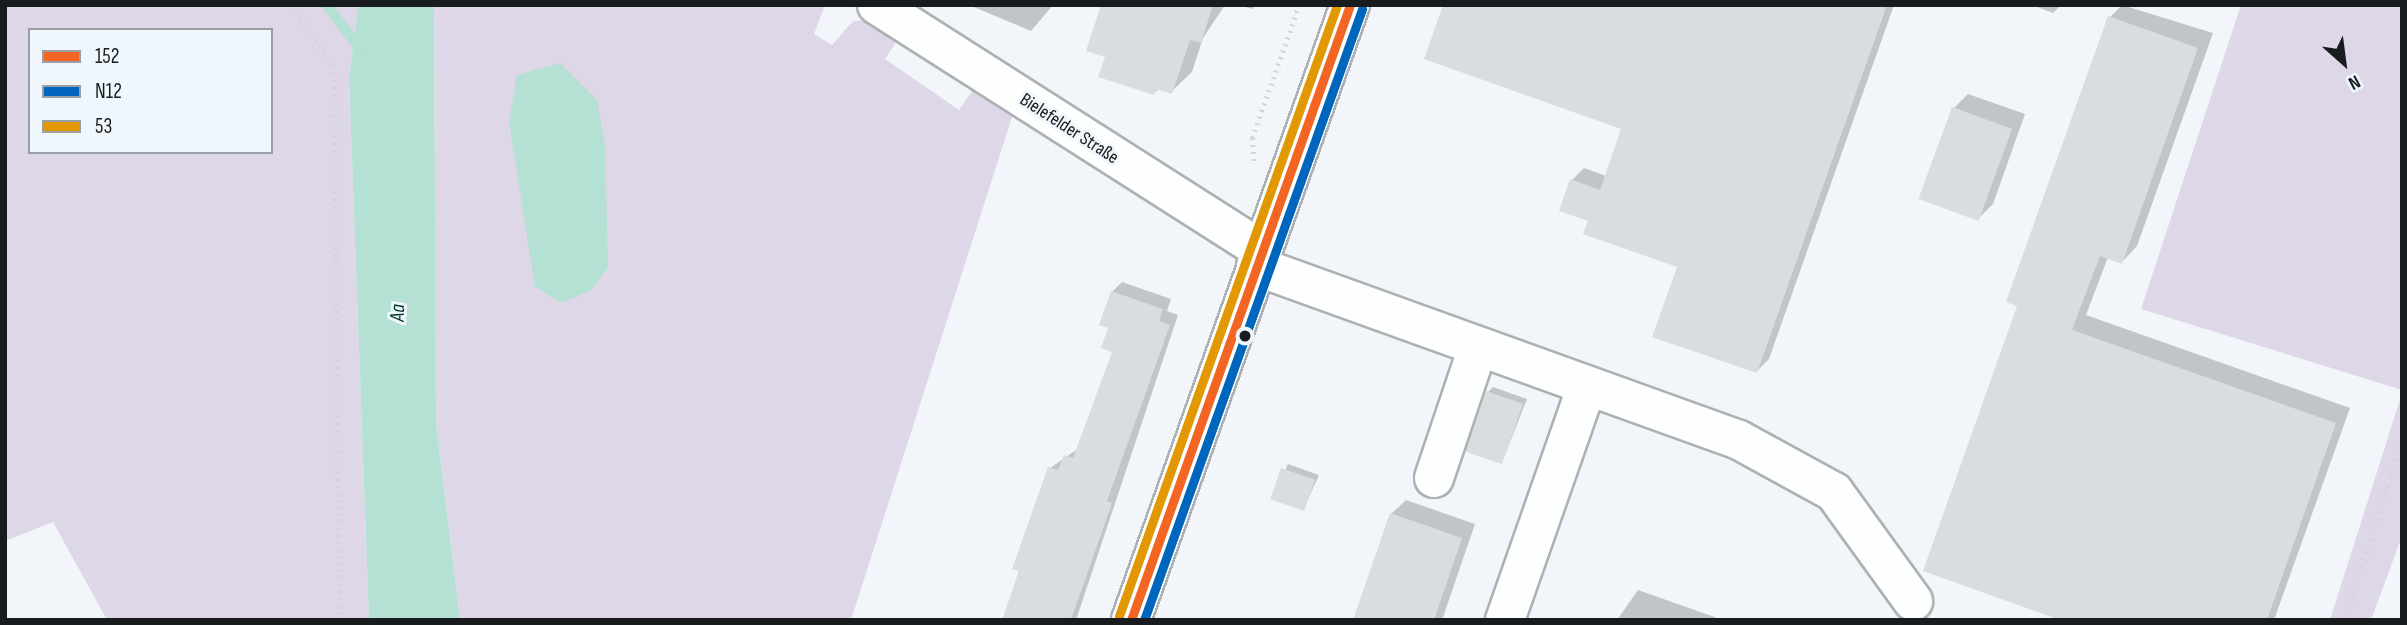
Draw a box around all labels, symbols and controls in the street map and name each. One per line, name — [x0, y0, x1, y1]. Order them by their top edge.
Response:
legend — [28, 28, 273, 154]
north arrow — [2309, 28, 2379, 98]
text: 152 — [95, 44, 119, 69]
text: N — [2344, 69, 2364, 95]
text: N12 — [95, 79, 122, 104]
street label: Bielefelder Straße — [1015, 89, 1123, 169]
text: 53 — [95, 114, 112, 139]
water label: Aa — [385, 304, 411, 322]
unlabelled marker — [1238, 329, 1252, 343]

